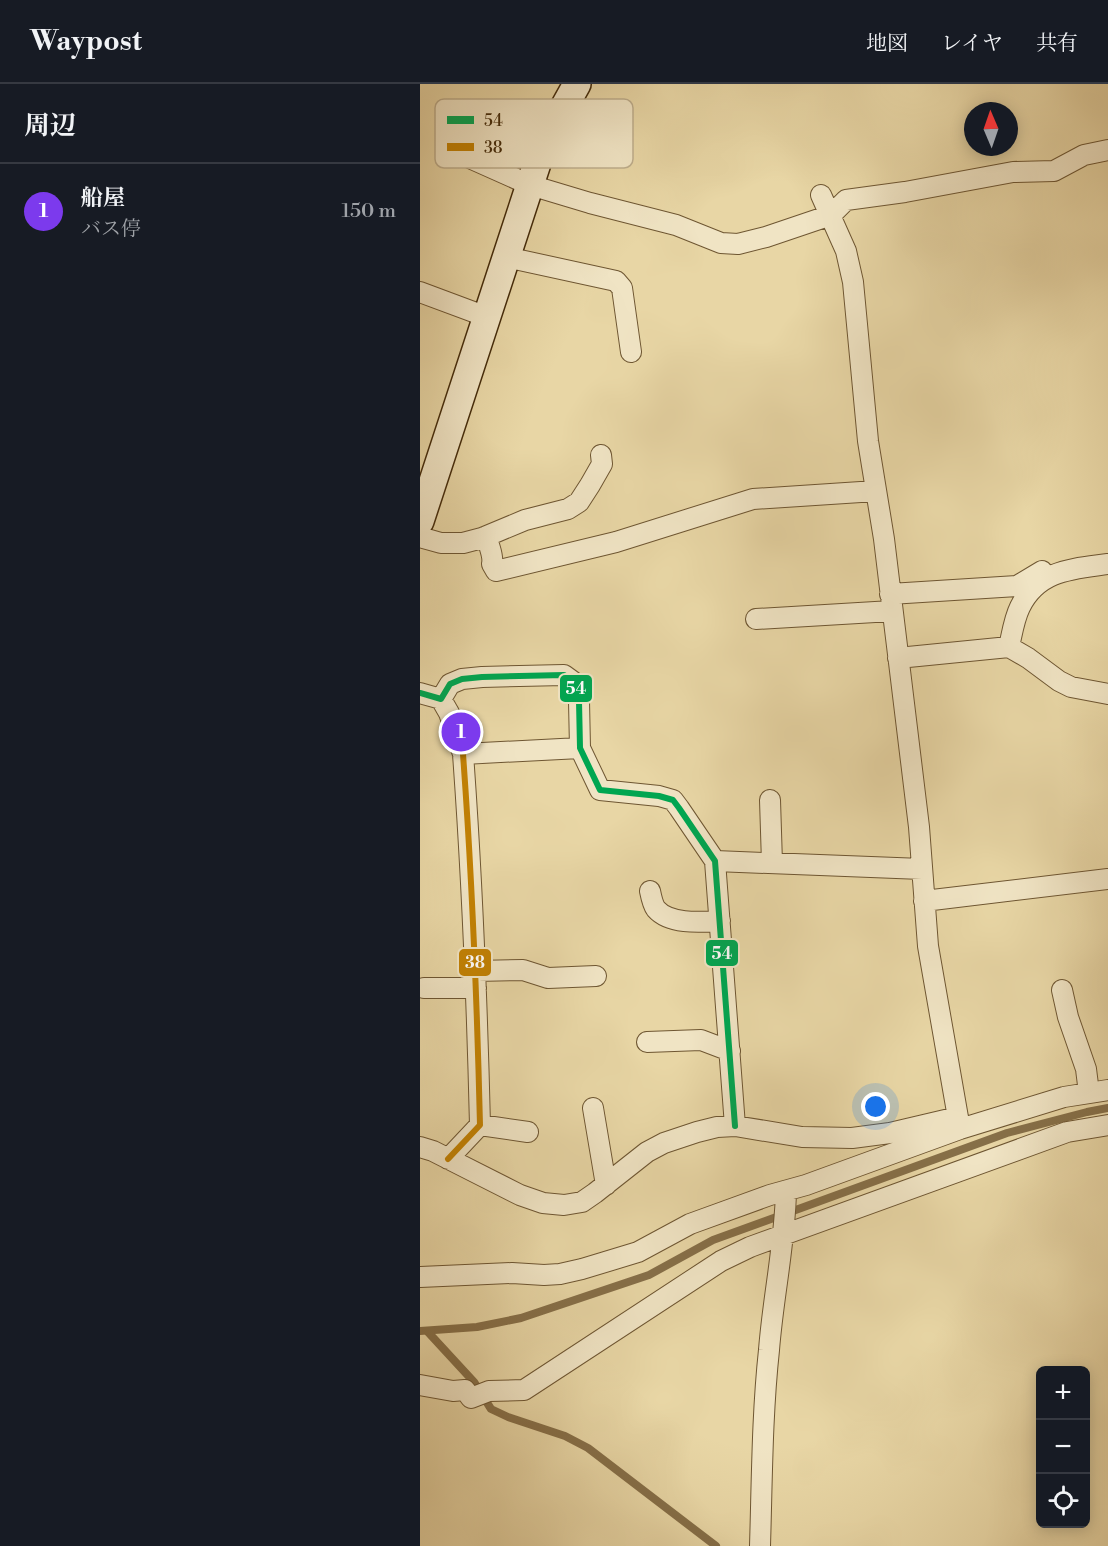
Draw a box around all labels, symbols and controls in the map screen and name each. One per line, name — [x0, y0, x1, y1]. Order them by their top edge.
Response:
text: Waypost — [30, 24, 142, 59]
text: 地図 — [866, 31, 908, 57]
text: レイヤ — [941, 31, 1003, 57]
text: 共有 — [1036, 31, 1078, 57]
legend — [435, 99, 633, 168]
north arrow — [964, 102, 1018, 156]
text: 周辺 — [24, 110, 76, 142]
text: 54 — [484, 111, 503, 131]
text: 38 — [484, 138, 503, 158]
text: 船屋 — [81, 185, 125, 212]
text: 1 — [39, 199, 48, 224]
text: 150 m — [341, 199, 396, 224]
text: バス停 — [81, 217, 141, 242]
line badge: 54 — [559, 674, 593, 703]
text: 54 — [566, 679, 587, 699]
pin: 1 — [442, 710, 480, 754]
line badge: 54 — [705, 939, 739, 967]
text: 54 — [712, 944, 733, 964]
line badge: 38 — [458, 948, 492, 977]
text: 38 — [465, 953, 485, 973]
your location — [861, 1092, 890, 1121]
map controls — [1036, 1366, 1090, 1528]
button: + — [1036, 1366, 1090, 1420]
button: − — [1036, 1420, 1090, 1474]
button: locate — [1036, 1474, 1090, 1528]

